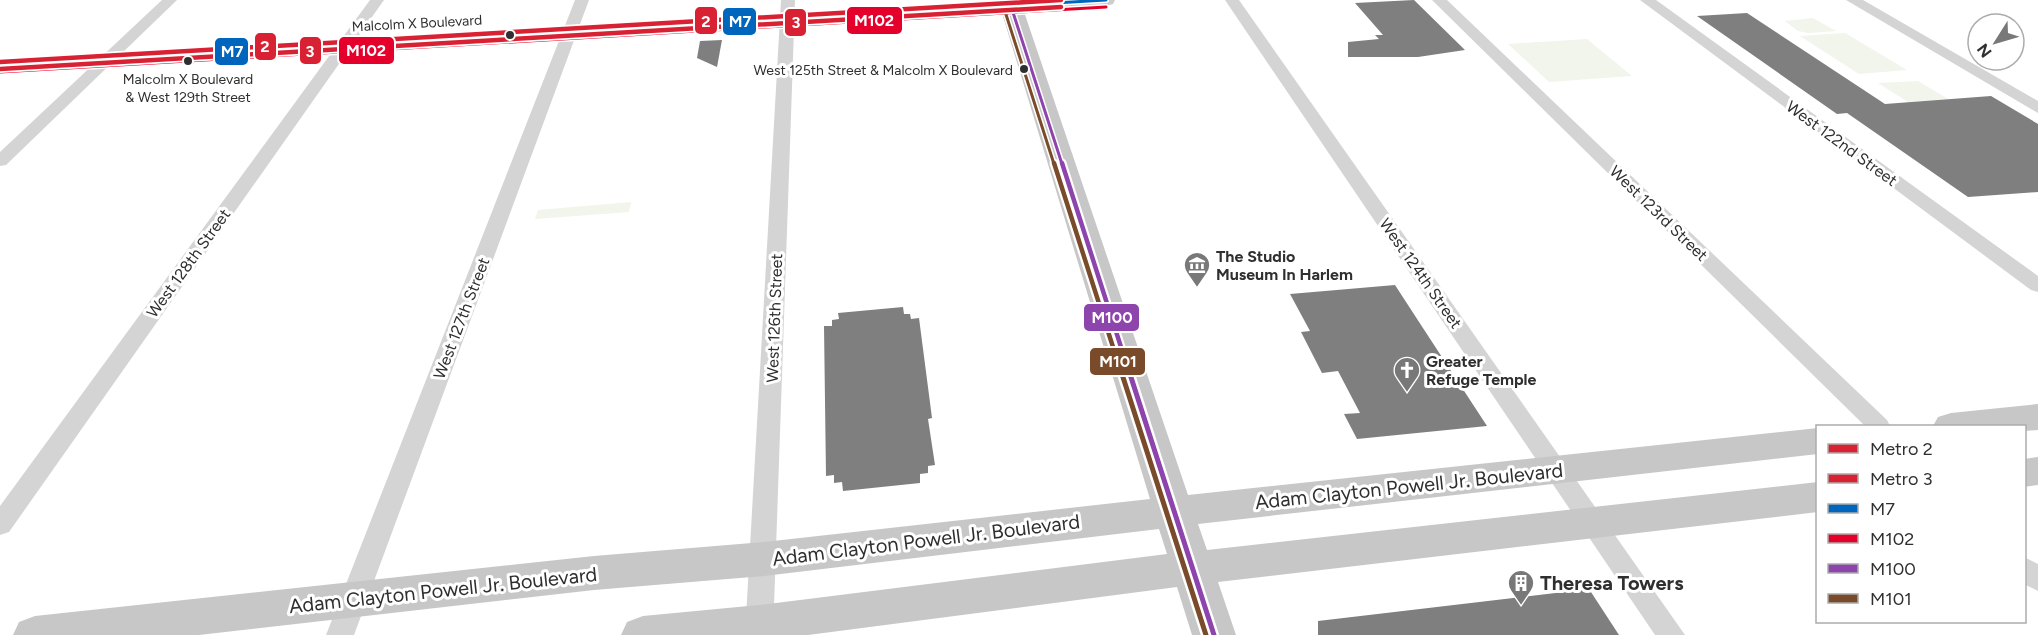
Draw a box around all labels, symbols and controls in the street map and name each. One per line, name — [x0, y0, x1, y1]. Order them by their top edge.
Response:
line badge: 2 — [694, 6, 718, 35]
line badge: M102 — [846, 6, 903, 35]
line badge: M7 — [722, 7, 757, 36]
line badge: 3 — [784, 8, 807, 37]
text: M102 — [854, 11, 894, 30]
street label: Malcolm X Boulevard — [351, 12, 483, 35]
text: 2 — [701, 12, 711, 31]
text: M7 — [729, 12, 751, 31]
north arrow — [1966, 12, 2026, 72]
text: 3 — [792, 13, 801, 32]
unlabelled marker — [504, 29, 516, 41]
line badge: 2 — [254, 32, 277, 61]
line badge: 3 — [299, 36, 322, 65]
line badge: M102 — [338, 36, 395, 65]
line badge: M7 — [214, 37, 249, 66]
text: 2 — [260, 37, 270, 56]
text: N — [1973, 40, 1996, 61]
text: M102 — [346, 41, 386, 60]
text: M7 — [221, 42, 243, 61]
text: 3 — [306, 42, 315, 61]
marker: Malcolm X Boulevard & West 129th Street — [182, 55, 194, 67]
place label: West 125th Street & Malcolm X Boulevard — [753, 62, 1013, 79]
marker: West 125th Street & Malcolm X Boulevard — [1018, 63, 1030, 75]
place label: Malcolm X Boulevard & West 129th Street — [123, 71, 253, 106]
street label: West 122nd Street — [1783, 97, 1901, 190]
street label: West 123rd Street — [1606, 162, 1712, 265]
street label: West 128th Street — [143, 205, 234, 321]
street label: West 124th Street — [1375, 215, 1466, 332]
place label: The Studio Museum In Harlem — [1216, 247, 1353, 284]
museum icon: The Studio Museum In Harlem — [1182, 250, 1212, 288]
street label: West 126th Street — [763, 253, 786, 383]
street label: West 127th Street — [430, 255, 493, 382]
line badge: M100 — [1083, 303, 1140, 332]
text: M100 — [1091, 308, 1133, 327]
line badge: M101 — [1089, 347, 1146, 376]
text: M101 — [1099, 352, 1137, 371]
place label: Greater Refuge Temple — [1426, 352, 1537, 389]
church icon: Greater Refuge Temple — [1392, 355, 1422, 393]
legend — [1816, 425, 2026, 623]
text: Metro 2 — [1870, 438, 1933, 460]
street label: Adam Clayton Powell Jr. Boulevard — [1254, 458, 1564, 514]
text: Metro 3 — [1870, 468, 1933, 490]
text: M7 — [1870, 498, 1895, 520]
street label: Adam Clayton Powell Jr. Boulevard — [771, 509, 1081, 571]
text: M102 — [1870, 528, 1914, 550]
text: M100 — [1870, 558, 1916, 580]
street label: Adam Clayton Powell Jr. Boulevard — [288, 562, 598, 618]
building icon: Theresa Towers — [1506, 568, 1536, 606]
place label: Theresa Towers — [1540, 571, 1683, 595]
text: M101 — [1870, 588, 1912, 610]

